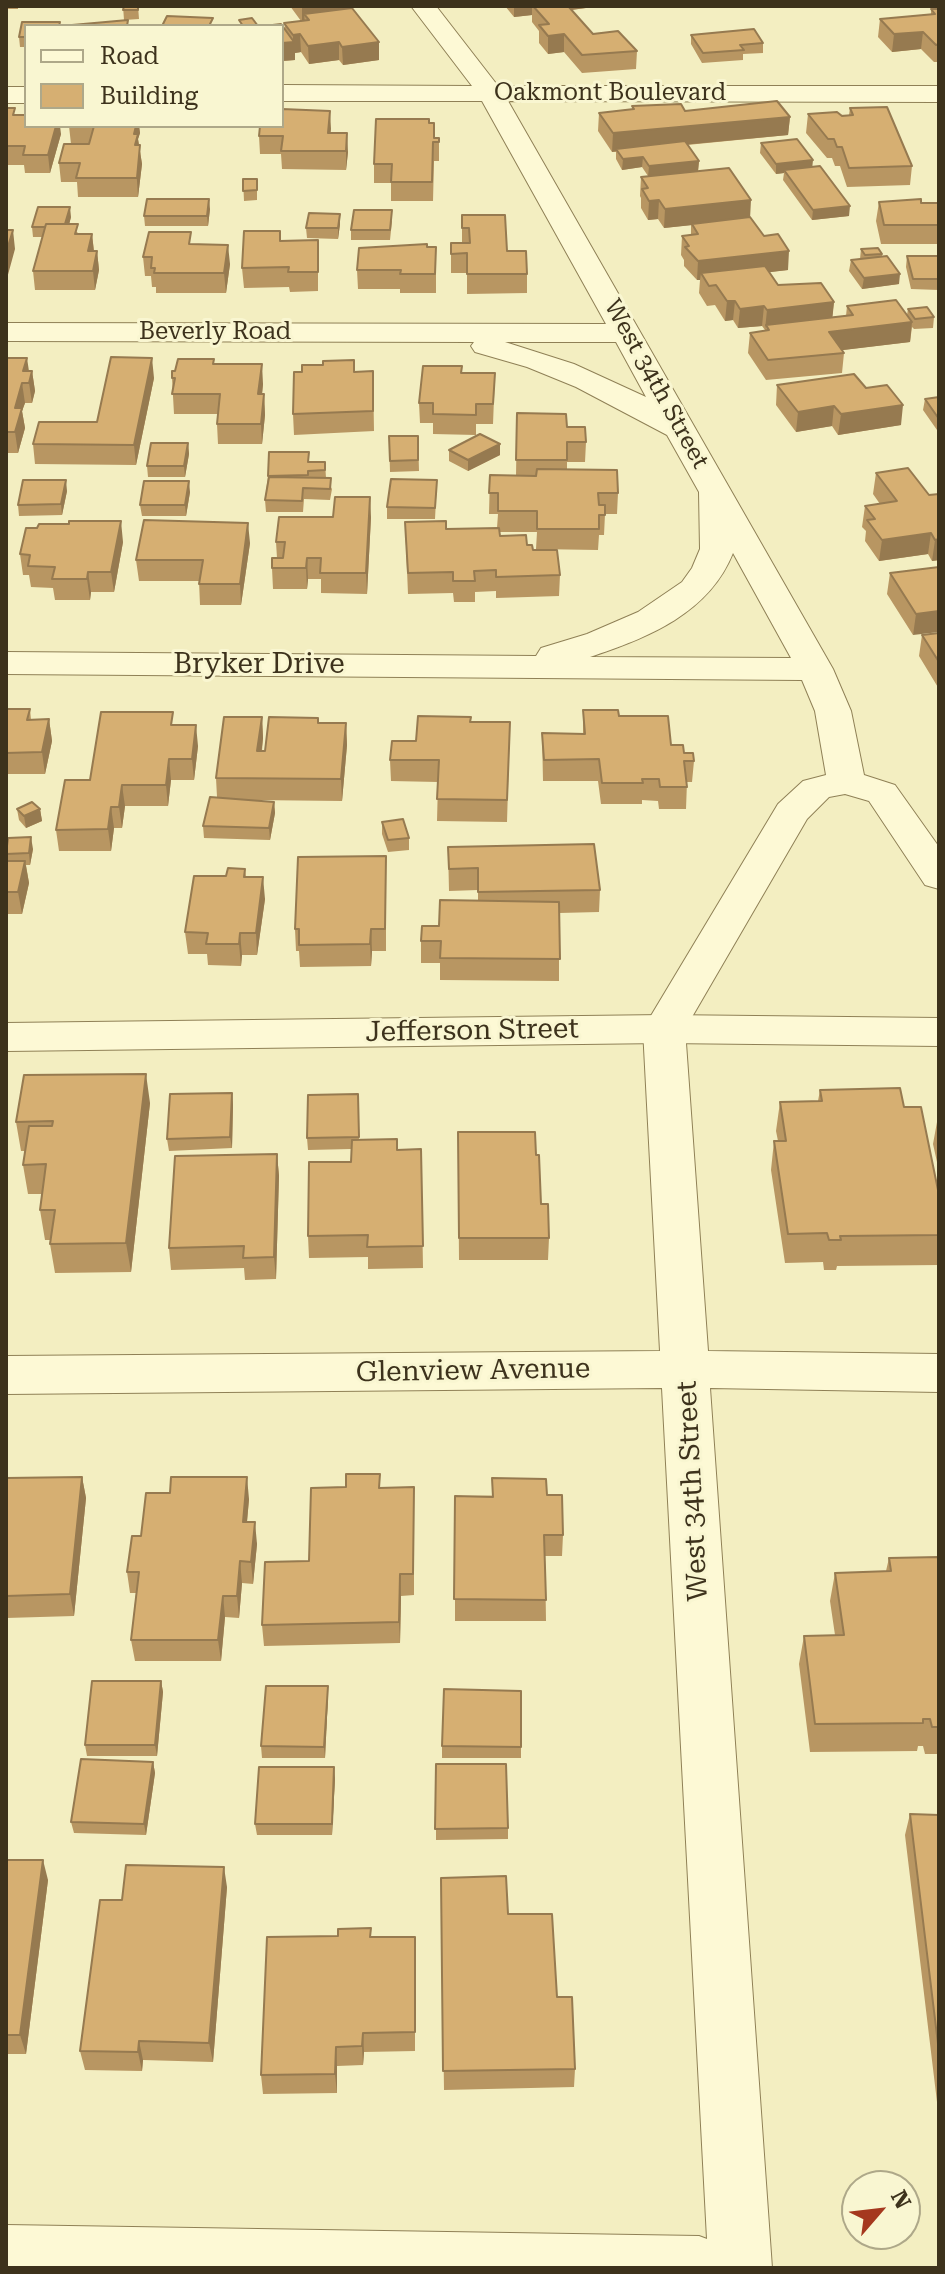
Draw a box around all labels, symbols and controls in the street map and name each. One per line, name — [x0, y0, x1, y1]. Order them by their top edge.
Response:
legend — [24, 24, 284, 128]
text: Road — [100, 42, 159, 70]
street label: Oakmont Boulevard — [494, 79, 726, 107]
text: Building — [100, 82, 198, 110]
street label: West 34th Street — [598, 294, 714, 474]
street label: Beverly Road — [139, 318, 291, 346]
street label: Bryker Drive — [173, 648, 345, 682]
street label: Jefferson Street — [365, 1012, 579, 1050]
street label: Glenview Avenue — [356, 1352, 590, 1390]
street label: West 34th Street — [670, 1380, 716, 1602]
north arrow — [841, 2170, 921, 2250]
text: N — [886, 2186, 916, 2213]

